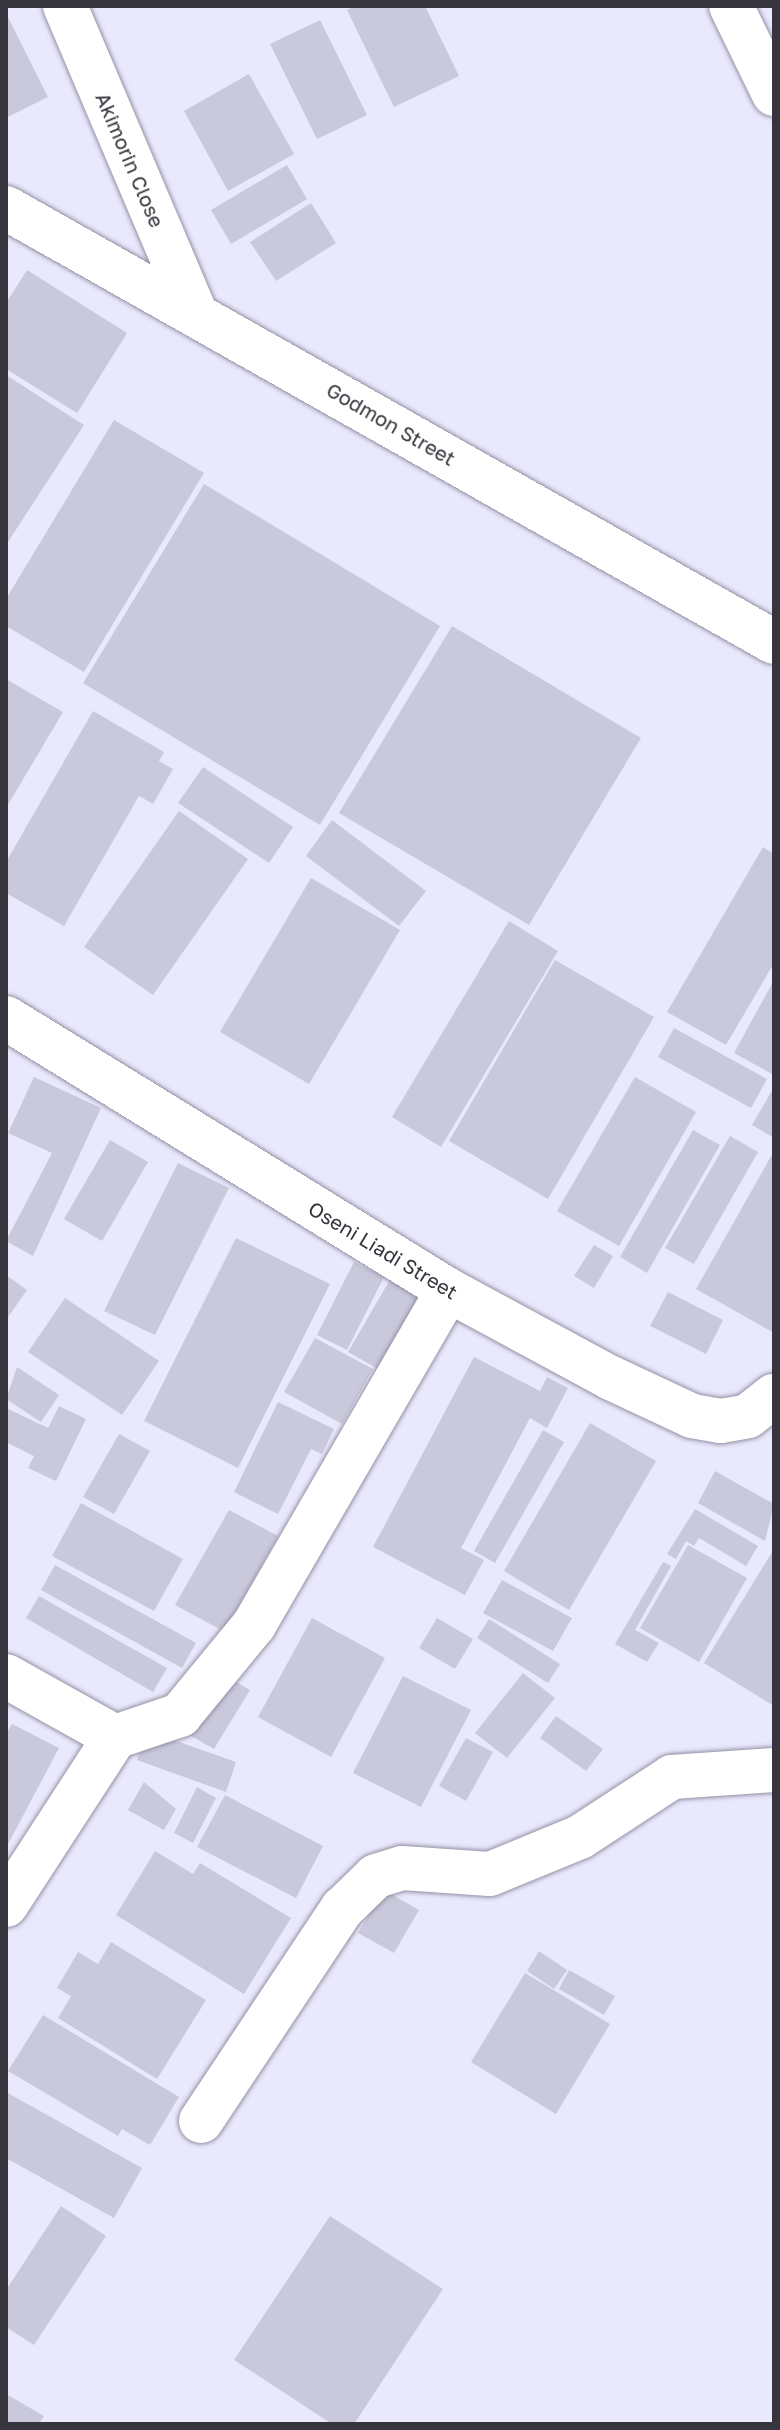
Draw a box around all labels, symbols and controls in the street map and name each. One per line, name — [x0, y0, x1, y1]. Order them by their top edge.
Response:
street label: Akimorin Close — [91, 89, 169, 231]
street label: Godmon Street — [322, 377, 460, 471]
street label: Oseni Liadi Street — [304, 1196, 462, 1304]

